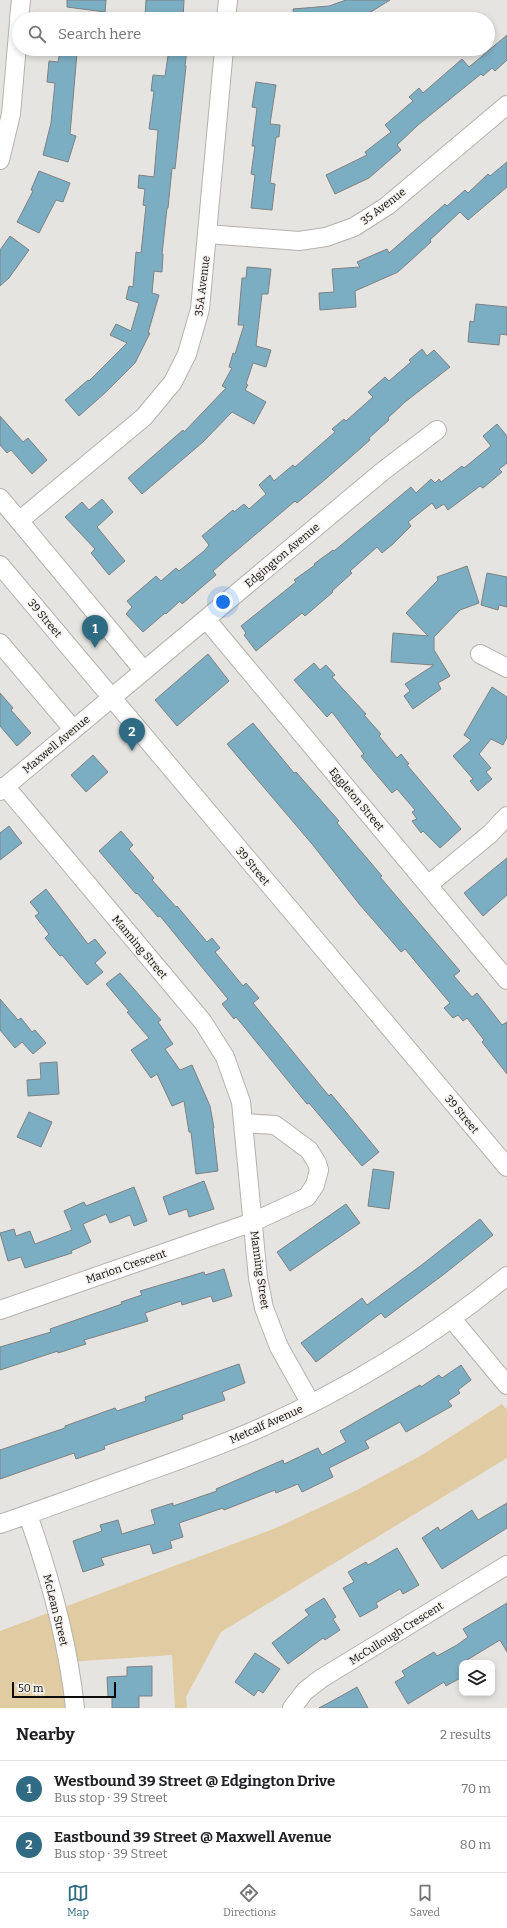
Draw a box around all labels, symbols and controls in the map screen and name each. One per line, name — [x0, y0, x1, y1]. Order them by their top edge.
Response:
search box — [12, 12, 495, 56]
icon: search — [26, 23, 48, 45]
text: Search here — [58, 25, 141, 43]
street label: 35 Avenue — [358, 185, 408, 228]
street label: 35A Avenue — [192, 255, 213, 317]
street label: Edgington Avenue — [242, 520, 322, 590]
your location — [213, 592, 233, 612]
street label: 39 Street — [25, 597, 64, 640]
pin: 1 — [82, 615, 108, 648]
street label: Maxwell Avenue — [20, 713, 92, 776]
pin: 2 — [119, 718, 145, 751]
street label: Eggleton Street — [326, 765, 387, 834]
street label: 39 Street — [233, 845, 272, 888]
street label: Manning Street — [109, 913, 170, 982]
street label: 39 Street — [442, 1093, 481, 1136]
street label: Manning Street — [248, 1230, 271, 1310]
street label: Marion Crescent — [84, 1247, 168, 1286]
street label: Metcalf Avenue — [228, 1402, 305, 1446]
street label: McLean Street — [40, 1573, 71, 1647]
street label: McCullough Crescent — [347, 1599, 446, 1668]
map controls — [459, 1660, 495, 1696]
button: layers — [459, 1660, 495, 1696]
scale bar — [12, 1680, 116, 1699]
text: 50 m — [18, 1682, 44, 1695]
text: Nearby — [16, 1724, 75, 1745]
text: 2 results — [440, 1727, 491, 1742]
text: Westbound 39 Street @ Edgington Drive — [54, 1772, 335, 1790]
text: 1 — [26, 1781, 32, 1796]
text: 70 m — [461, 1781, 491, 1796]
text: Bus stop · 39 Street — [54, 1790, 167, 1805]
text: Eastbound 39 Street @ Maxwell Avenue — [54, 1828, 332, 1846]
text: 2 — [25, 1837, 33, 1852]
text: 80 m — [460, 1837, 491, 1852]
text: Bus stop · 39 Street — [54, 1846, 167, 1861]
tab: Map — [67, 1882, 89, 1919]
tab: Directions — [223, 1882, 276, 1919]
tab: Saved — [410, 1882, 440, 1919]

